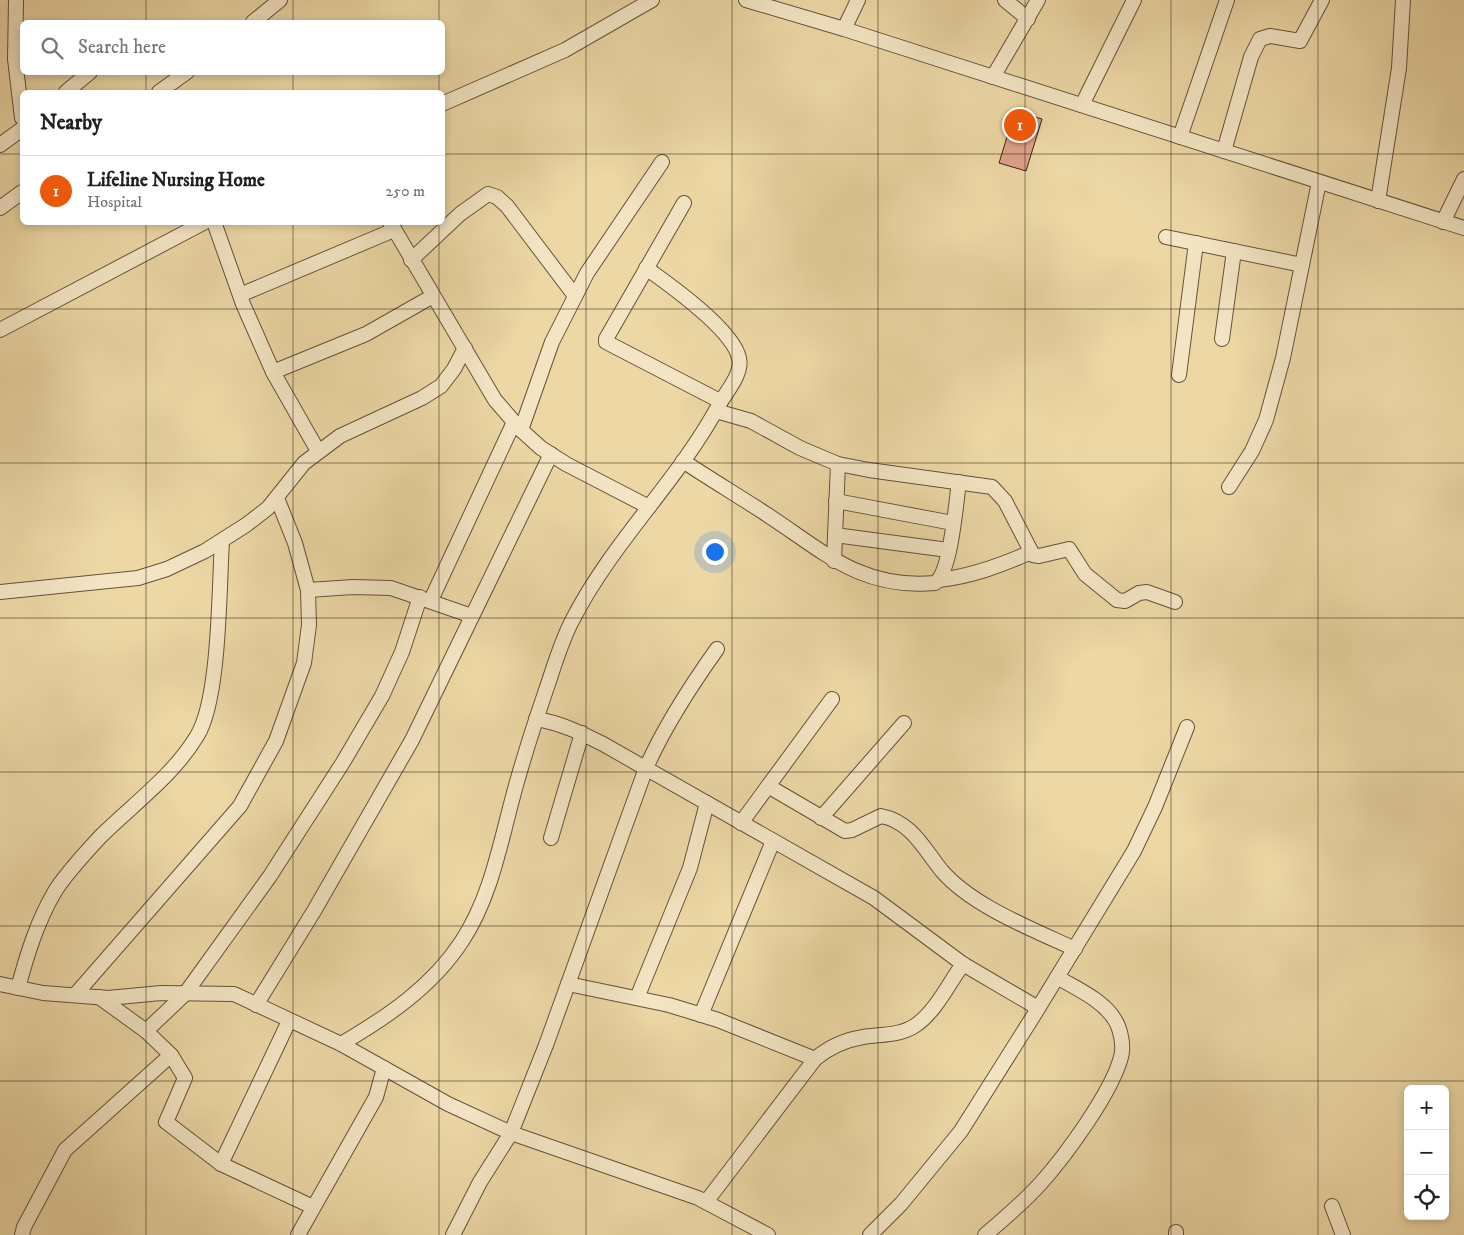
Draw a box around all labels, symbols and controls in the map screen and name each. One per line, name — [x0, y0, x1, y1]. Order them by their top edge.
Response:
search box — [20, 20, 445, 75]
icon: search — [38, 34, 66, 62]
text: Search here — [78, 36, 166, 59]
pin: 1 — [1004, 106, 1036, 144]
text: Nearby — [40, 110, 102, 136]
text: Lifeline Nursing Home — [87, 169, 265, 192]
text: 1 — [53, 181, 59, 201]
text: 250 m — [385, 181, 425, 201]
text: Hospital — [87, 192, 142, 212]
your location — [702, 539, 728, 565]
map controls — [1404, 1085, 1449, 1220]
button: + — [1404, 1085, 1449, 1130]
button: − — [1404, 1130, 1449, 1175]
button: locate — [1404, 1175, 1449, 1220]

